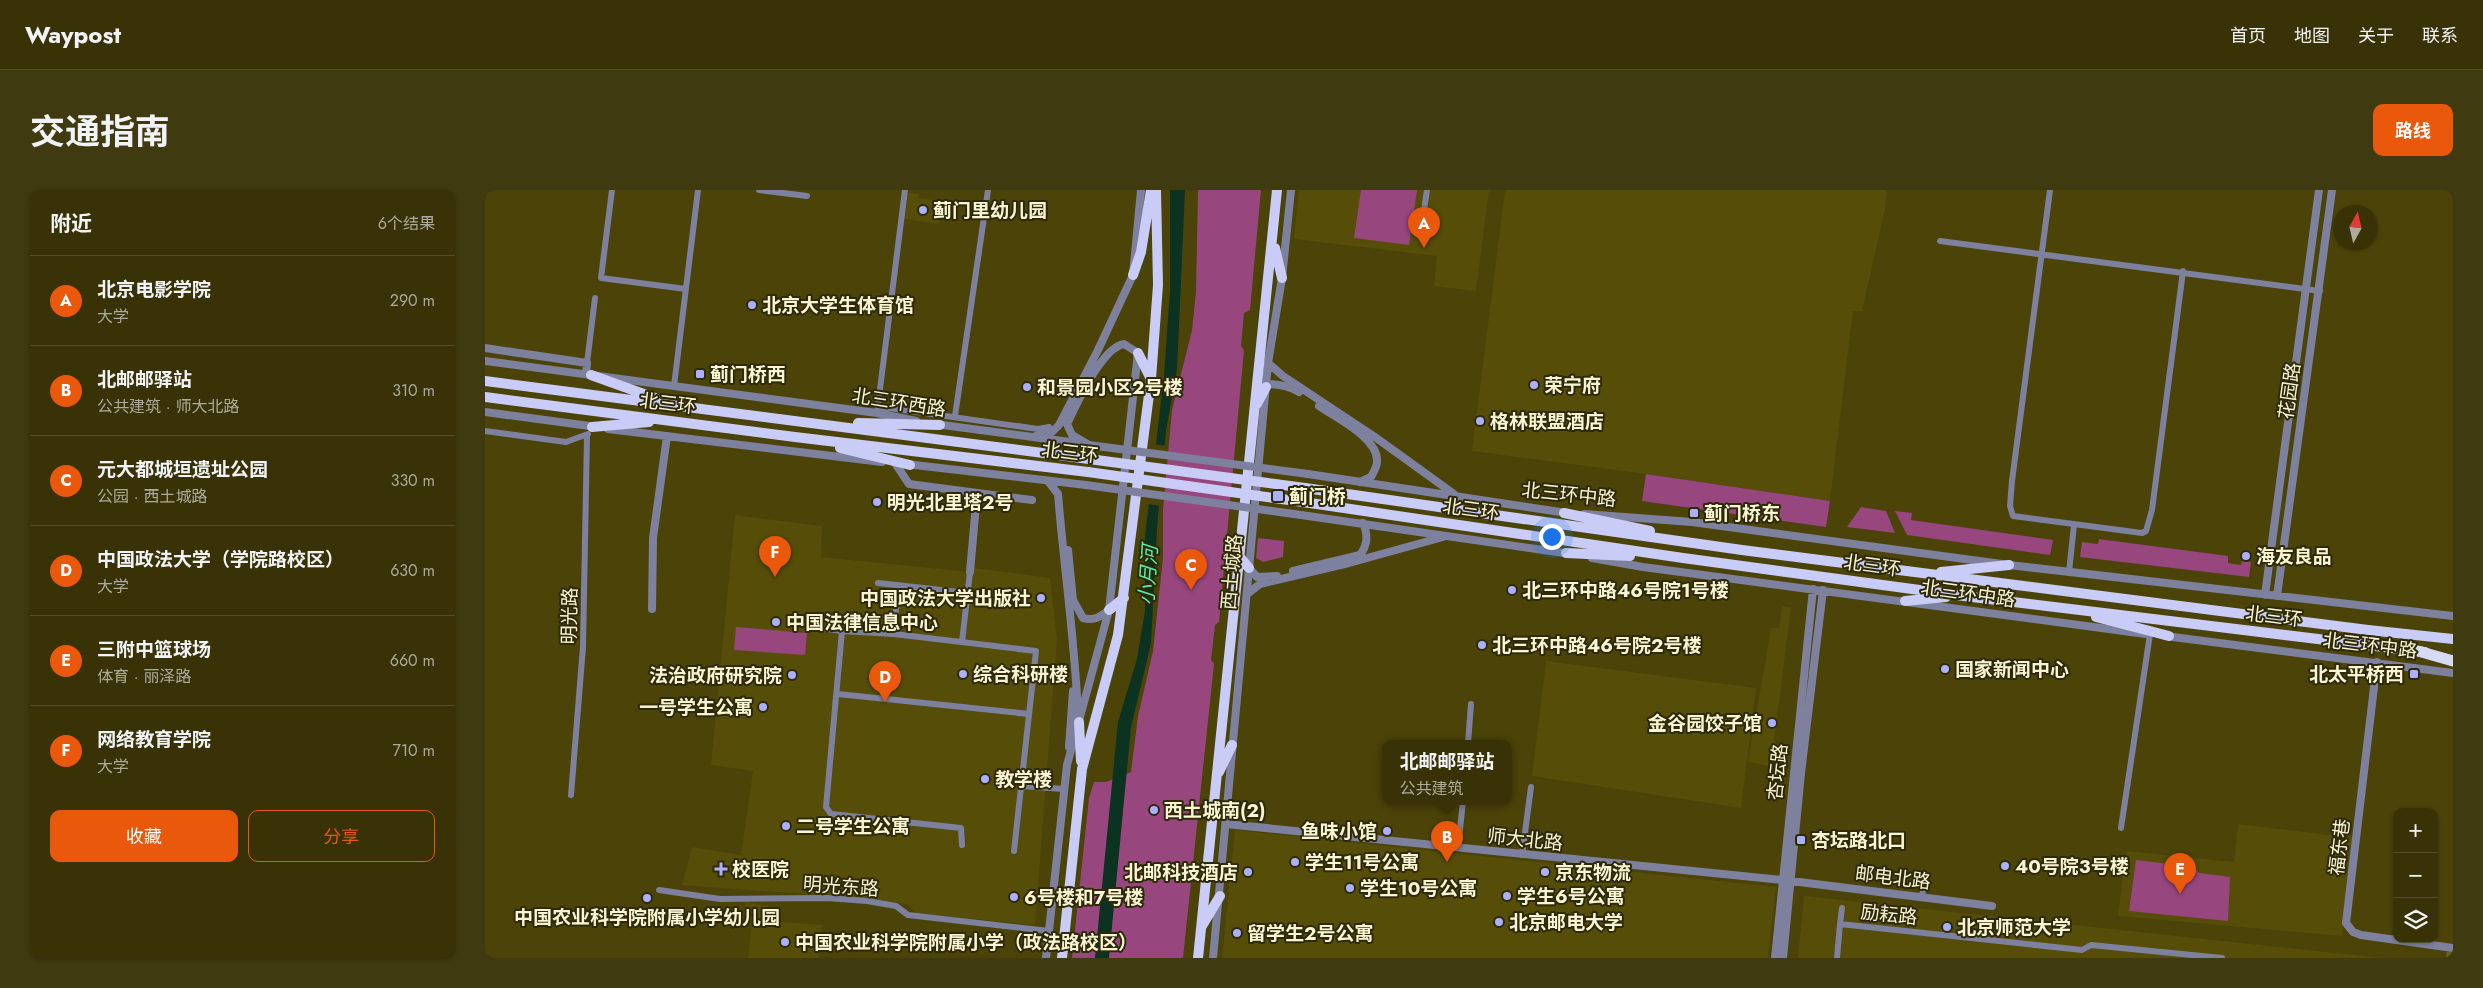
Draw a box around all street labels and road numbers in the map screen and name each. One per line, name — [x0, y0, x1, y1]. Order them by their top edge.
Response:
street label: 花园路 — [2272, 361, 2307, 421]
street label: 北三环西路 — [850, 382, 948, 423]
street label: 北三环 — [638, 387, 698, 420]
street label: 北三环 — [1040, 436, 1100, 469]
street label: 北三环中路 — [1520, 476, 1618, 513]
street label: 北三环 — [1441, 492, 1501, 527]
street label: 西土城路 — [1215, 533, 1248, 611]
street label: 北三环 — [1842, 548, 1902, 583]
street label: 北三环中路 — [1919, 574, 2017, 613]
street label: 明光路 — [556, 587, 583, 645]
street label: 北三环 — [2244, 600, 2304, 633]
street label: 北三环中路 — [2321, 626, 2419, 665]
street label: 杏坛路 — [1761, 742, 1794, 802]
street label: 福东巷 — [2323, 817, 2356, 877]
street label: 师大北路 — [1486, 822, 1564, 857]
street label: 邮电北路 — [1854, 859, 1932, 896]
street label: 明光东路 — [802, 870, 880, 903]
street label: 励耘路 — [1859, 898, 1919, 931]

